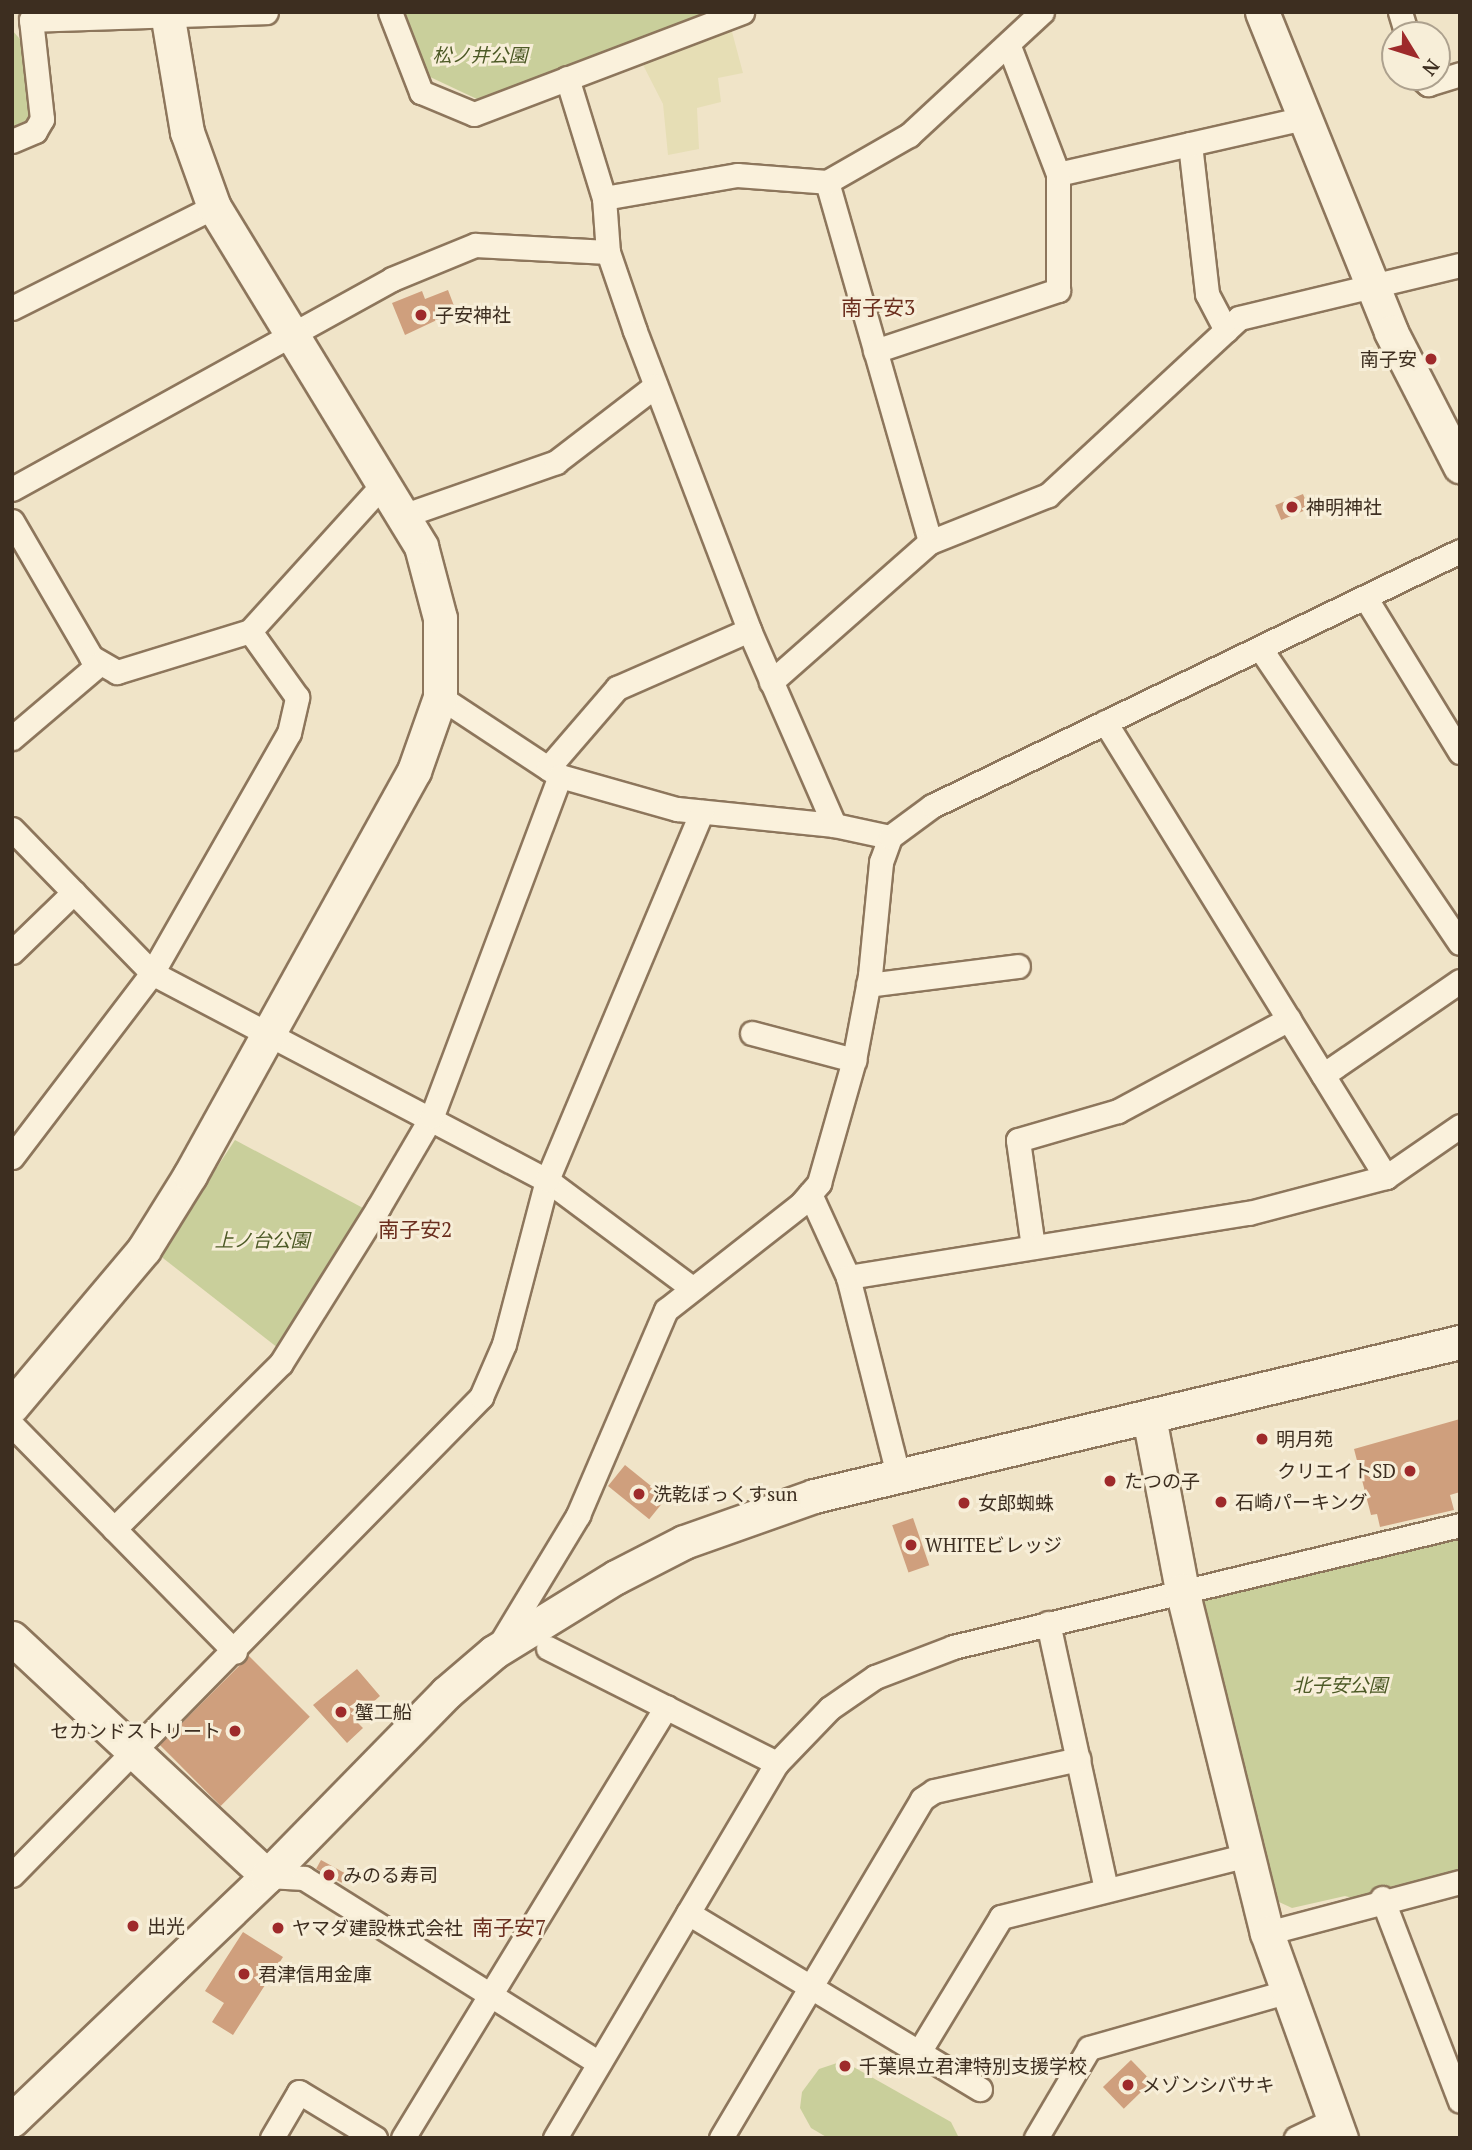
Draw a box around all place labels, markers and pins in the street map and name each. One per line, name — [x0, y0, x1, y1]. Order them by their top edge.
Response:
place label: 子安神社 — [435, 304, 511, 326]
marker: 子安神社 — [413, 307, 429, 323]
place label: 南子安 — [1360, 348, 1417, 370]
marker: 南子安 — [1423, 351, 1439, 367]
place label: 神明神社 — [1306, 496, 1382, 518]
marker: 神明神社 — [1284, 499, 1300, 515]
place label: 明月苑 — [1276, 1428, 1333, 1450]
marker: 明月苑 — [1254, 1431, 1270, 1447]
place label: クリエイトSD — [1277, 1460, 1396, 1482]
marker: クリエイトSD — [1402, 1463, 1418, 1479]
place label: たつの子 — [1124, 1470, 1200, 1492]
marker: たつの子 — [1102, 1473, 1118, 1489]
place label: 洗乾ぼっくすsun — [653, 1483, 797, 1505]
marker: 洗乾ぼっくすsun — [631, 1486, 647, 1502]
place label: 石崎パーキング — [1235, 1491, 1368, 1513]
place label: 女郎蜘蛛 — [978, 1492, 1054, 1514]
marker: 石崎パーキング — [1213, 1494, 1229, 1510]
marker: 女郎蜘蛛 — [956, 1495, 972, 1511]
place label: WHITEビレッジ — [925, 1534, 1062, 1556]
marker: WHITEビレッジ — [903, 1537, 919, 1553]
place label: 蟹工船 — [355, 1701, 412, 1723]
marker: 蟹工船 — [333, 1704, 349, 1720]
place label: セカンドストリート — [50, 1720, 221, 1742]
marker: セカンドストリート — [227, 1723, 243, 1739]
place label: みのる寿司 — [343, 1864, 438, 1886]
marker: みのる寿司 — [321, 1867, 337, 1883]
place label: 出光 — [147, 1915, 185, 1937]
place label: ヤマダ建設株式会社 — [292, 1917, 463, 1939]
marker: 出光 — [125, 1918, 141, 1934]
marker: ヤマダ建設株式会社 — [270, 1920, 286, 1936]
place label: 君津信用金庫 — [258, 1963, 372, 1985]
marker: 君津信用金庫 — [236, 1966, 252, 1982]
place label: 千葉県立君津特別支援学校 — [859, 2055, 1087, 2077]
marker: 千葉県立君津特別支援学校 — [837, 2058, 853, 2074]
place label: メゾンシバサキ — [1142, 2074, 1275, 2096]
marker: メゾンシバサキ — [1120, 2077, 1136, 2093]

